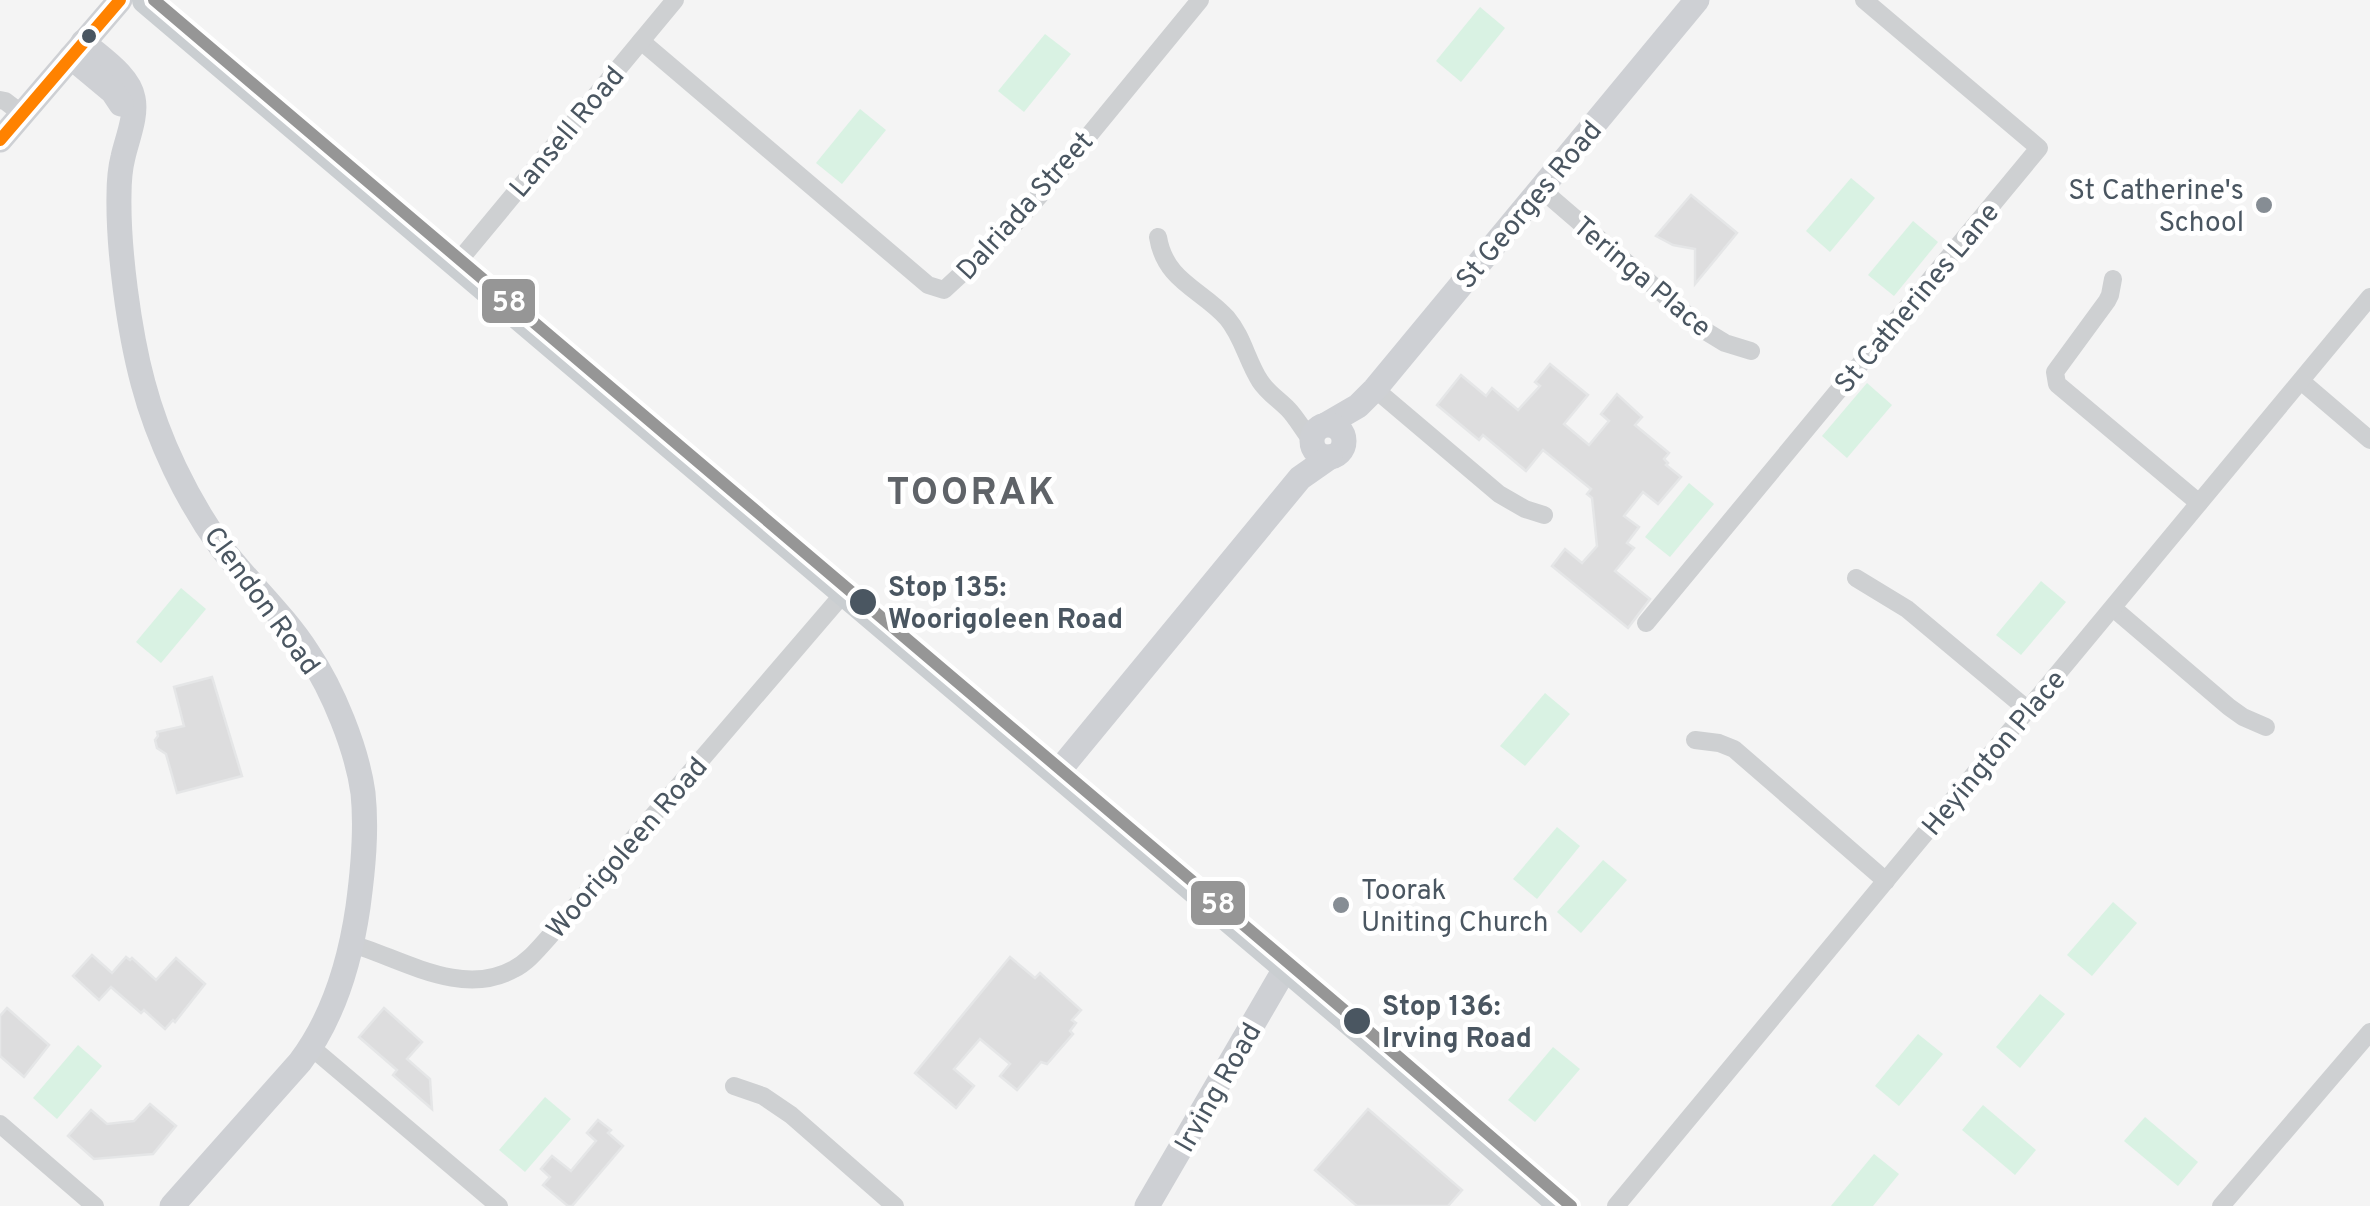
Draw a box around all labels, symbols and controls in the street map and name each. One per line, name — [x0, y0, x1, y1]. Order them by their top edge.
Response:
unlabelled marker — [79, 26, 99, 46]
street label: Lansell Road — [503, 60, 634, 206]
street label: St Georges Road — [1449, 114, 1611, 298]
street label: Dalriada Street — [950, 125, 1102, 289]
place label: St Catherine's School — [2068, 174, 2244, 242]
marker: St Catherine's School — [2253, 194, 2275, 216]
street label: St Catherines Lane — [1828, 196, 2009, 402]
street label: Teringa Place — [1564, 210, 1718, 347]
line badge: 58 — [480, 277, 537, 325]
text: 58 — [492, 286, 526, 322]
district label: TOORAK — [886, 470, 1058, 519]
street label: Clendon Road — [194, 520, 327, 683]
place label: Stop 135: Woorigoleen Road — [888, 571, 1123, 639]
marker: Stop 135: Woorigoleen Road — [847, 586, 879, 618]
street label: Heyington Place — [1915, 664, 2075, 844]
street label: Woorigoleen Road — [540, 751, 717, 947]
place label: Toorak Uniting Church — [1361, 874, 1549, 942]
line badge: 58 — [1189, 879, 1247, 927]
text: 58 — [1201, 888, 1235, 924]
marker: Toorak Uniting Church — [1330, 894, 1352, 916]
place label: Stop 136: Irving Road — [1382, 990, 1532, 1058]
marker: Stop 136: Irving Road — [1341, 1005, 1373, 1037]
street label: Irving Road — [1168, 1017, 1271, 1160]

